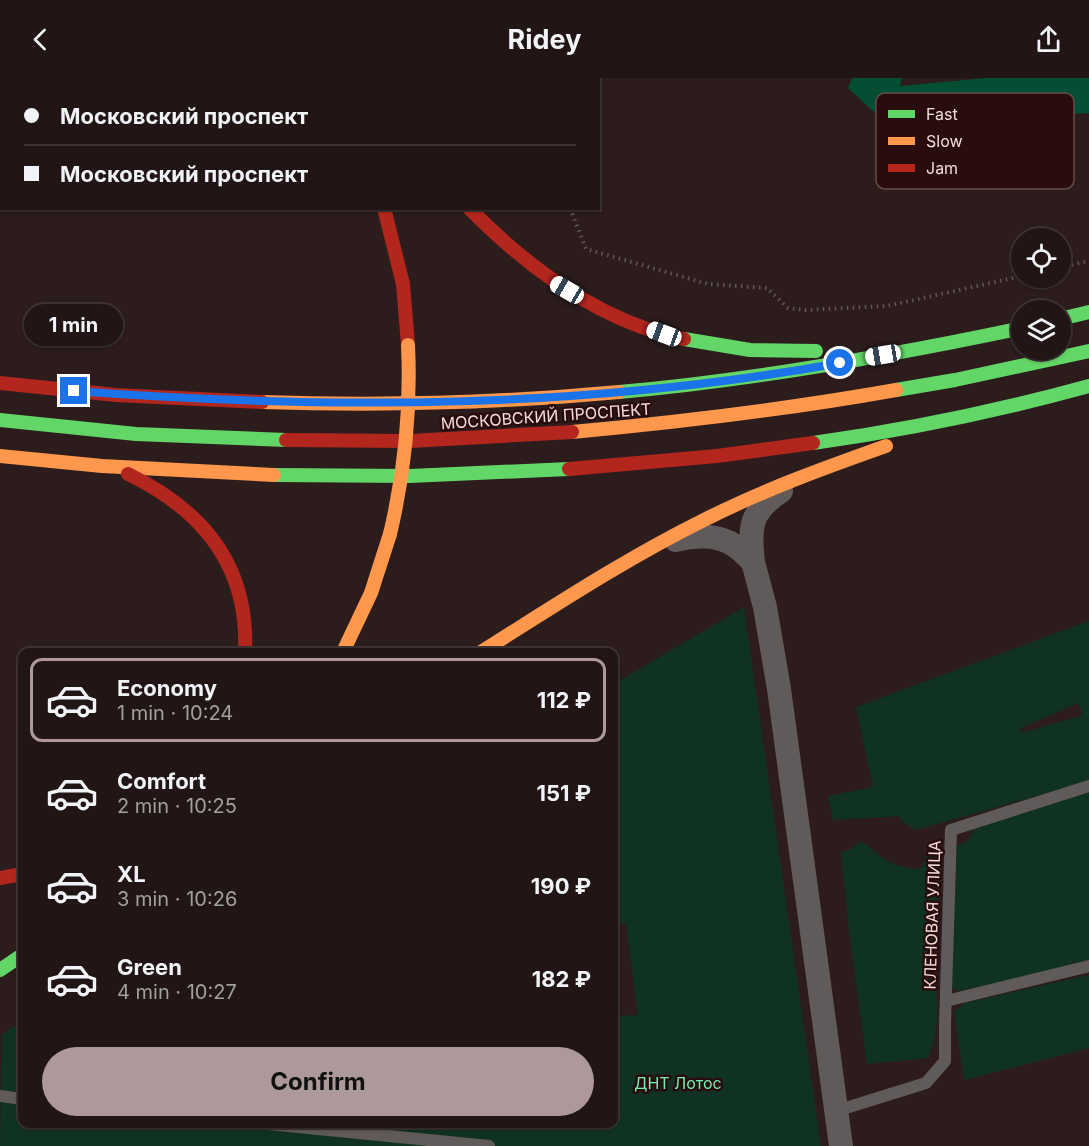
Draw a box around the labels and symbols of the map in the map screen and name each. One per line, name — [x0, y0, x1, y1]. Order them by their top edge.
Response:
legend — [876, 93, 1074, 189]
text: Fast — [926, 104, 958, 124]
text: Slow — [926, 131, 963, 151]
text: Jam — [926, 158, 958, 178]
car — [547, 273, 587, 307]
callout: 1 min — [25, 304, 124, 346]
car — [644, 319, 684, 349]
car — [864, 343, 902, 367]
route start — [826, 349, 853, 376]
route end — [60, 377, 87, 404]
street label: МОСКОВСКИЙ ПРОСПЕКТ — [440, 399, 652, 433]
street label: КЛЕНОВАЯ УЛИЦА — [919, 840, 945, 990]
park label: ДНТ Лотос — [634, 1073, 722, 1093]

